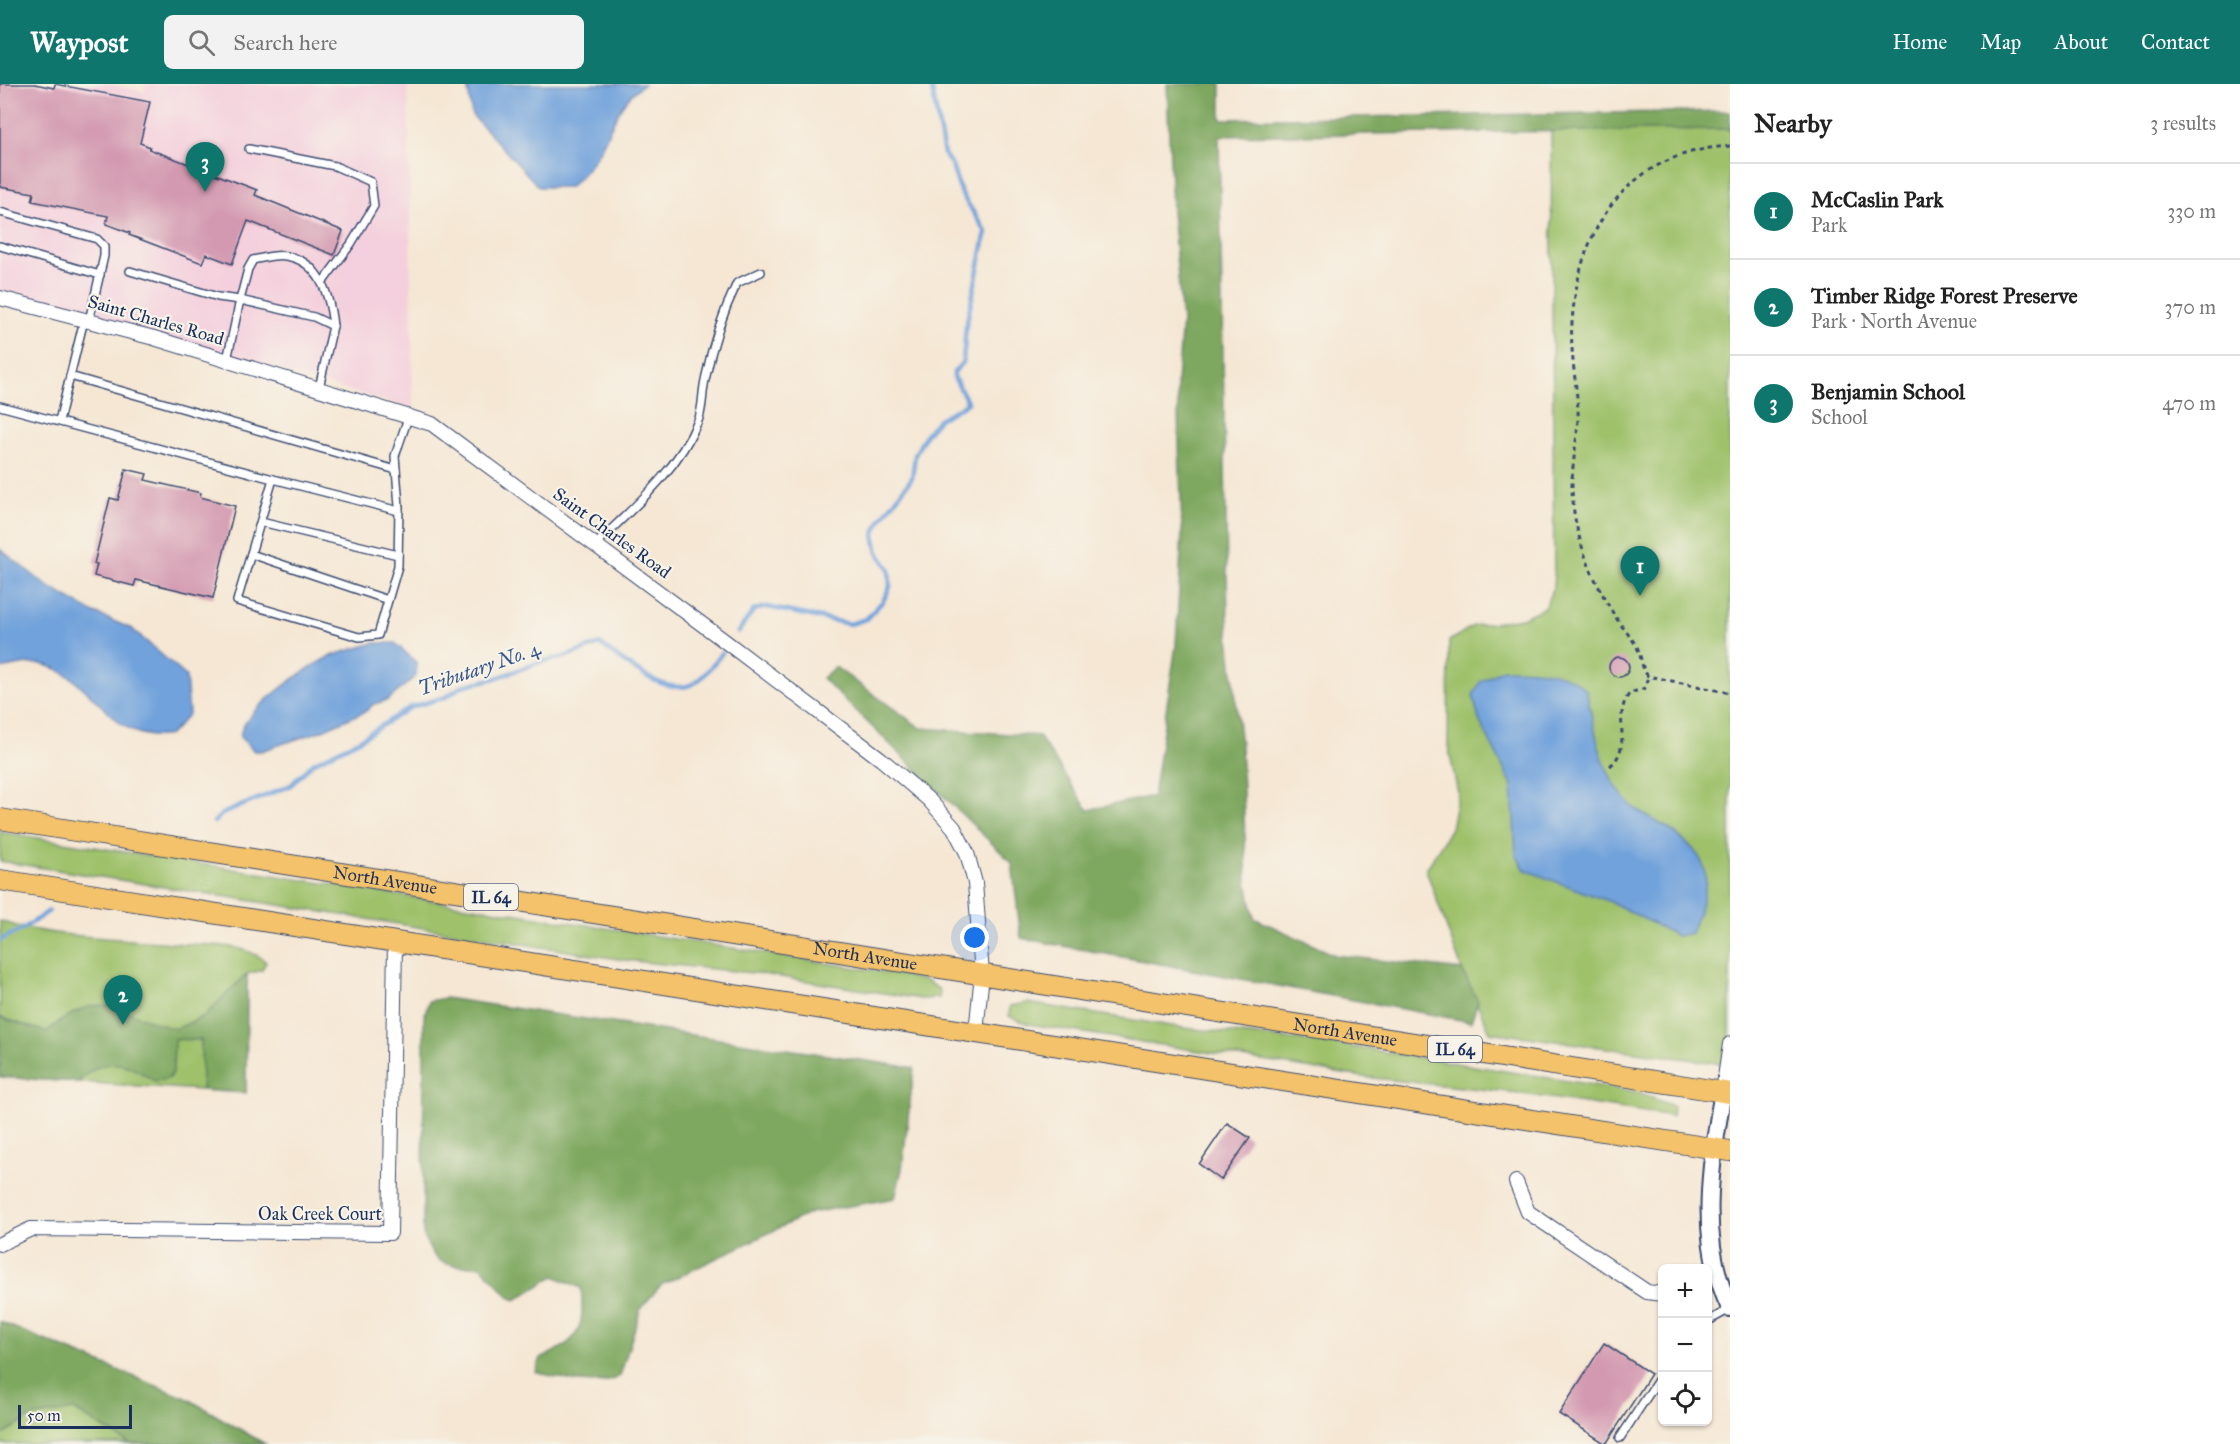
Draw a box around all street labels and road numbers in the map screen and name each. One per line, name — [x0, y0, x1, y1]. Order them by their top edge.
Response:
street label: Saint Charles Road — [85, 290, 227, 350]
street label: Saint Charles Road — [549, 483, 675, 583]
street label: North Avenue — [332, 861, 439, 899]
road number: IL 64 — [464, 884, 518, 910]
street label: North Avenue — [812, 937, 919, 975]
street label: North Avenue — [1292, 1013, 1399, 1051]
road number: IL 64 — [1428, 1036, 1482, 1062]
street label: Oak Creek Court — [258, 1203, 383, 1225]

